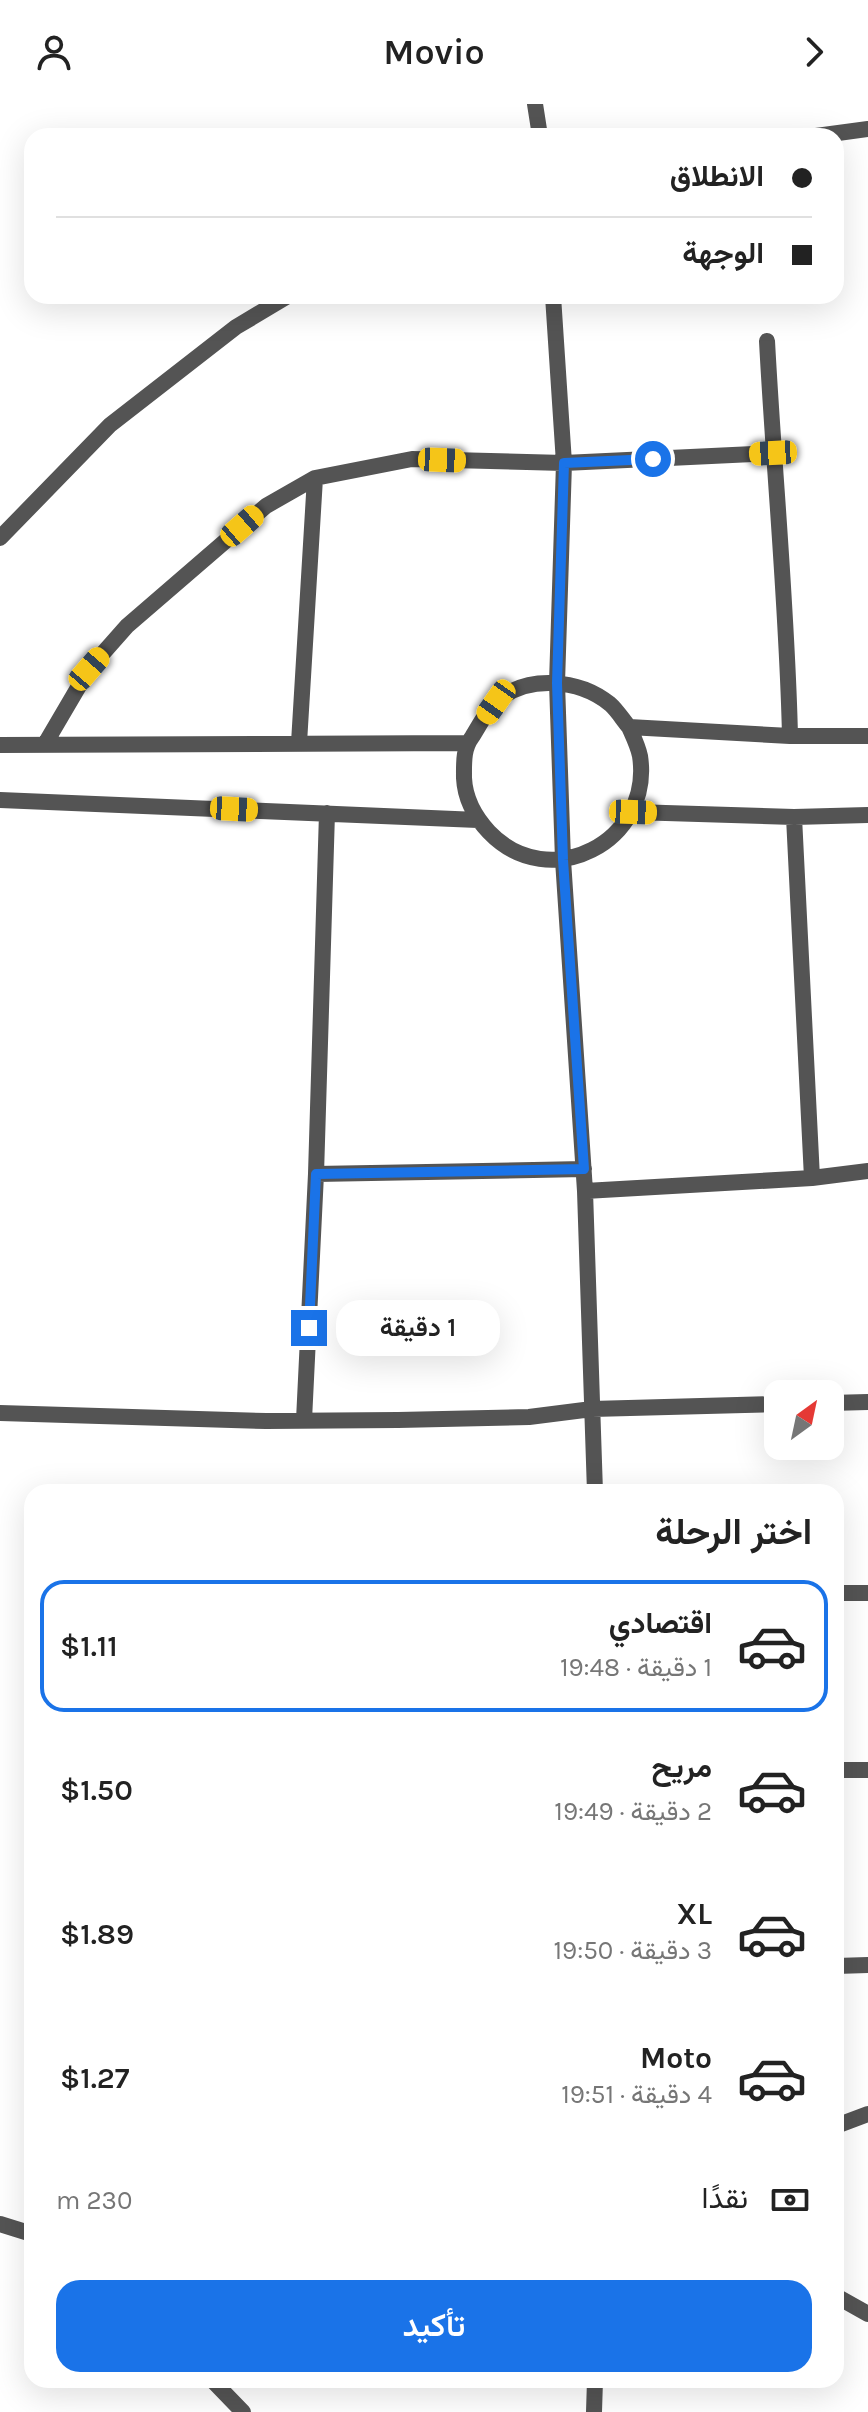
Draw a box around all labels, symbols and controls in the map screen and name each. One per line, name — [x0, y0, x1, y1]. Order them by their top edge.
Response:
icon: person — [32, 30, 76, 74]
icon: forward — [792, 30, 836, 74]
text: Movio — [383, 31, 485, 73]
text: الانطلاق — [670, 158, 764, 194]
text: الوجهة — [682, 235, 764, 271]
car — [748, 440, 798, 466]
route start — [635, 441, 671, 477]
car — [418, 447, 466, 473]
car — [216, 501, 268, 551]
car — [64, 643, 114, 695]
car — [472, 675, 520, 729]
car — [209, 796, 259, 822]
car — [609, 799, 657, 825]
callout: 1 دقيقة — [337, 1300, 501, 1356]
route end — [291, 1310, 327, 1346]
text: 1 دقيقة — [380, 1312, 456, 1343]
north arrow — [764, 1380, 844, 1460]
map controls — [764, 1380, 844, 1460]
text: اختر الرحلة — [655, 1511, 812, 1553]
text: اقتصادي — [609, 1605, 712, 1641]
icon: car — [736, 1610, 808, 1682]
text: $1.11 — [60, 1628, 118, 1664]
text: 1 دقيقة · 19:48 — [560, 1652, 712, 1683]
text: مريح — [652, 1749, 712, 1785]
icon: car — [736, 1754, 808, 1826]
text: $1.50 — [60, 1772, 133, 1808]
text: 2 دقيقة · 19:49 — [554, 1796, 712, 1827]
text: XL — [677, 1896, 712, 1932]
icon: car — [736, 1898, 808, 1970]
text: $1.89 — [60, 1916, 134, 1952]
text: 3 دقيقة · 19:50 — [554, 1935, 712, 1966]
text: Moto — [640, 2040, 712, 2076]
icon: car — [736, 2042, 808, 2114]
text: $1.27 — [60, 2060, 129, 2096]
text: 4 دقيقة · 19:51 — [561, 2079, 712, 2110]
icon: cash — [768, 2178, 812, 2222]
text: نقدًا — [702, 2180, 748, 2216]
text: 230 m — [56, 2185, 132, 2216]
button: تأكيد — [56, 2280, 812, 2372]

